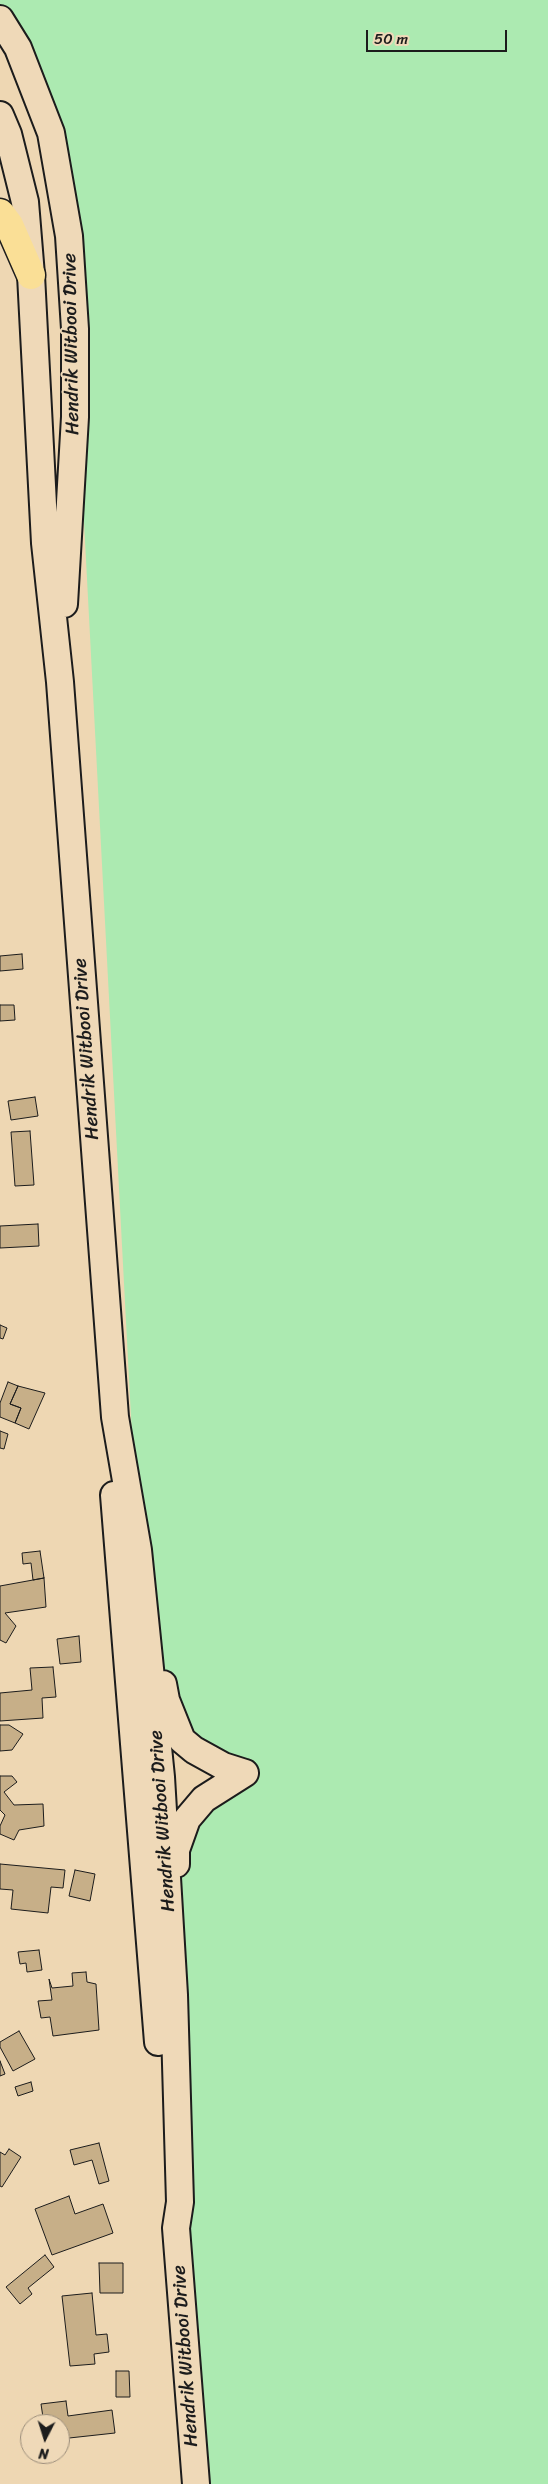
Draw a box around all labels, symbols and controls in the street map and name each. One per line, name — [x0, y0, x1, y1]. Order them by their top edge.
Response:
scale bar — [368, 20, 509, 52]
text: 50 m — [374, 26, 408, 52]
street label: Hendrik Witbooi Drive — [59, 253, 85, 435]
street label: Hendrik Witbooi Drive — [69, 957, 105, 1141]
street label: Hendrik Witbooi Drive — [145, 1729, 181, 1913]
street label: Hendrik Witbooi Drive — [168, 2264, 204, 2448]
north arrow — [20, 2414, 70, 2464]
text: N — [38, 2441, 50, 2466]

